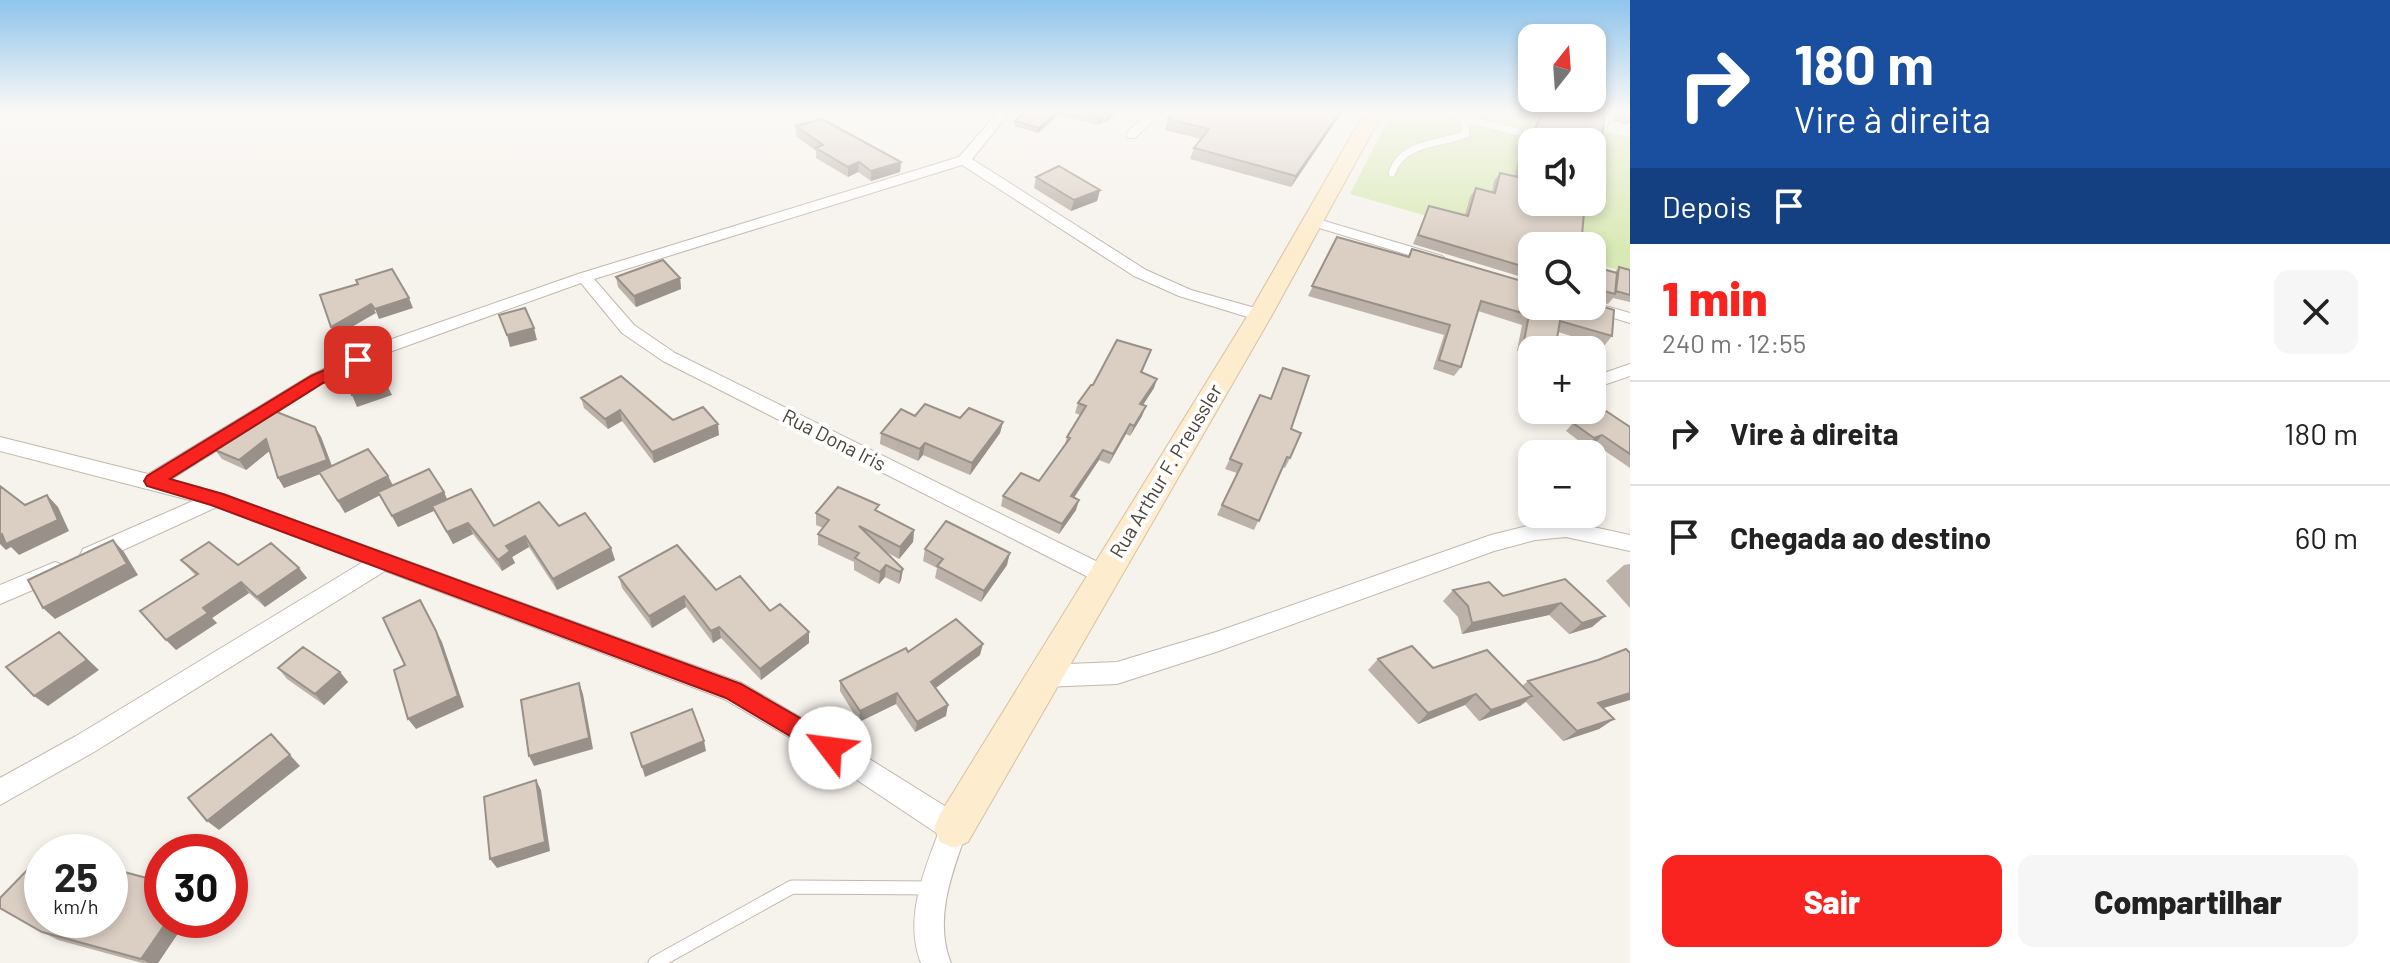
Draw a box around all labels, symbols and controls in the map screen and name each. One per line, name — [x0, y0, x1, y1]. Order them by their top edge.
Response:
north arrow — [1518, 24, 1606, 112]
map controls — [1518, 24, 1606, 528]
text: 180 m — [1794, 29, 1934, 96]
icon: right — [1662, 32, 1766, 136]
text: Vire à direita — [1794, 97, 1991, 140]
button: sound — [1518, 128, 1606, 216]
icon: arrive — [1767, 184, 1811, 228]
text: Depois — [1662, 188, 1751, 224]
button: search — [1518, 232, 1606, 320]
text: 1 min — [1662, 268, 1768, 326]
button: close — [2274, 270, 2358, 354]
pin — [324, 326, 392, 394]
text: 240 m · 12:55 — [1662, 327, 1806, 358]
button: + — [1518, 336, 1606, 424]
icon: arrive — [336, 338, 380, 382]
street label: Rua Arthur F. Preussler — [1104, 379, 1227, 562]
street label: Rua Dona Iris — [779, 403, 890, 475]
icon: right — [1662, 411, 1706, 455]
text: Vire à direita — [1730, 415, 1899, 451]
text: 180 m — [2284, 415, 2358, 451]
button: − — [1518, 440, 1606, 528]
icon: arrive — [1662, 515, 1706, 559]
text: Chegada ao destino — [1730, 519, 1991, 555]
text: 60 m — [2295, 519, 2358, 555]
position arrow — [788, 706, 872, 790]
speed limit sign: 30 — [144, 834, 248, 938]
text: 25 — [54, 852, 98, 900]
button: Sair — [1662, 855, 2002, 947]
button: Compartilhar — [2018, 855, 2358, 947]
text: km/h — [53, 894, 99, 918]

